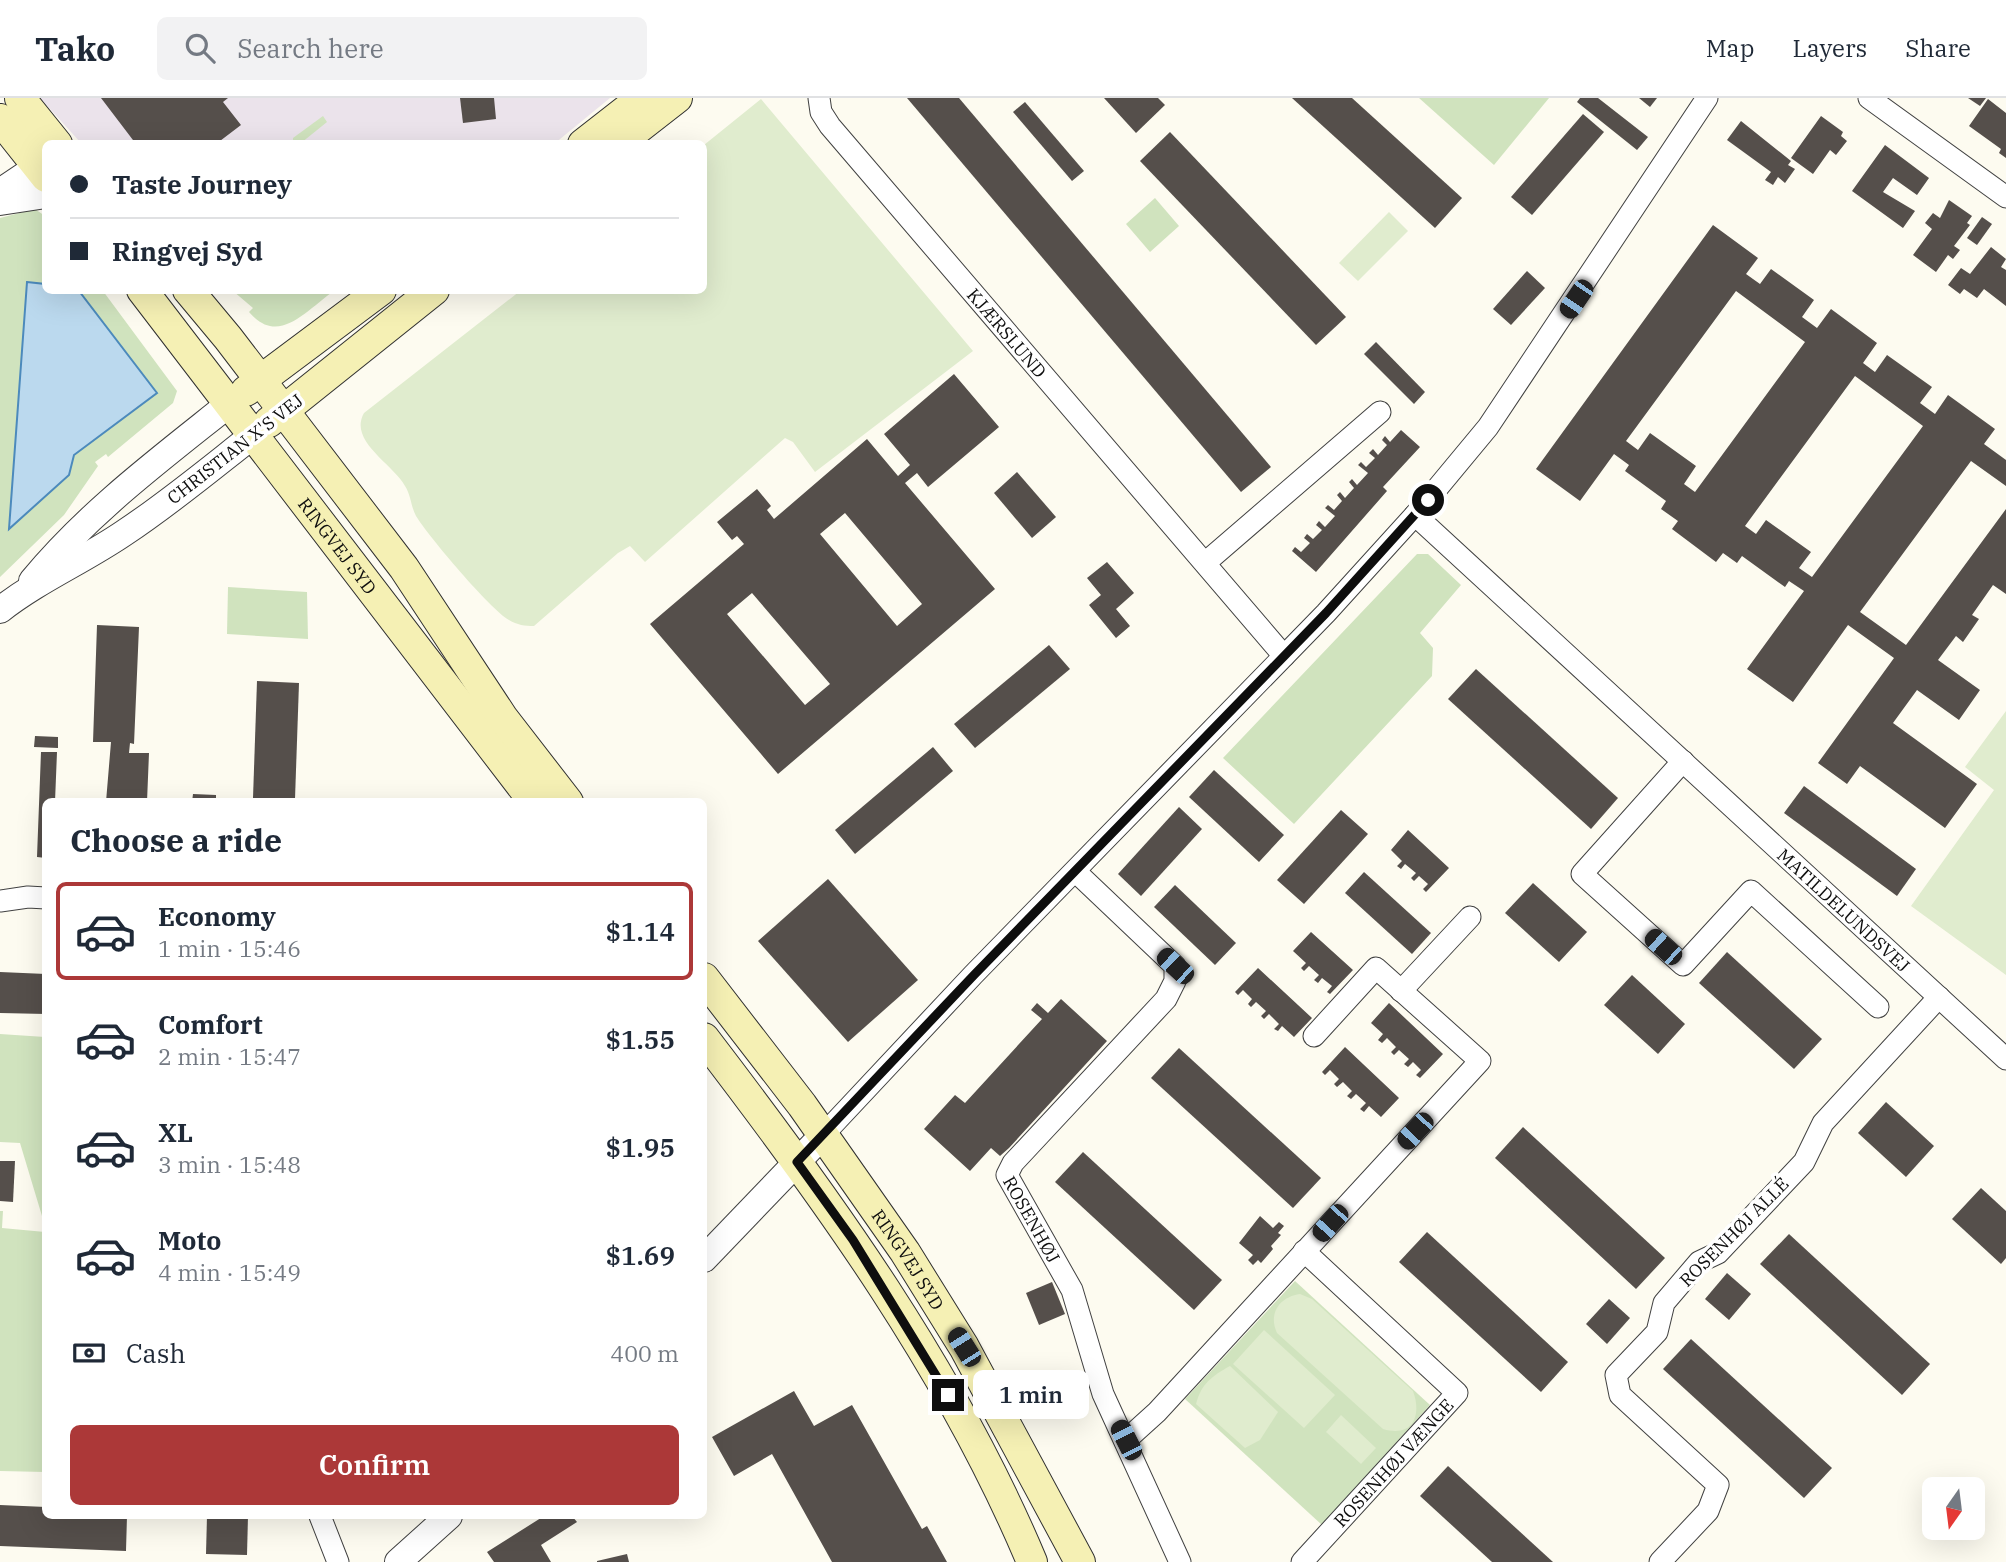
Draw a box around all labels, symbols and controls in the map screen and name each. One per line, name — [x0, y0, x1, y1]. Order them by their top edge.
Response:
search box — [157, 17, 647, 80]
text: Tako — [35, 27, 115, 70]
icon: search — [181, 29, 219, 67]
text: Search here — [237, 31, 384, 65]
text: Map — [1706, 32, 1754, 64]
text: Layers — [1792, 32, 1867, 64]
text: Share — [1905, 32, 1971, 64]
text: Taste Journey — [112, 167, 292, 201]
text: Ringvej Syd — [112, 234, 263, 268]
car — [1556, 276, 1597, 322]
street label: KJÆRSLUND — [962, 283, 1052, 382]
street label: CHRISTIAN X'S VEJ — [162, 389, 308, 509]
route start — [1412, 484, 1444, 516]
street label: RINGVEJ SYD — [293, 493, 382, 599]
text: Choose a ride — [70, 819, 282, 861]
street label: MATILDELUNDSVEJ — [1773, 843, 1915, 977]
text: Economy — [158, 899, 276, 933]
icon: car — [74, 900, 137, 963]
text: $1.14 — [606, 914, 675, 948]
car — [1641, 925, 1686, 969]
text: 1 min · 15:46 — [158, 933, 301, 963]
car — [1153, 944, 1198, 988]
text: Comfort — [158, 1007, 263, 1041]
icon: car — [74, 1008, 137, 1071]
text: $1.55 — [606, 1022, 675, 1056]
text: 2 min · 15:47 — [158, 1041, 301, 1071]
car — [1393, 1108, 1438, 1154]
text: XL — [158, 1115, 193, 1149]
icon: car — [74, 1116, 137, 1179]
text: $1.95 — [606, 1130, 675, 1164]
text: 3 min · 15:48 — [158, 1149, 301, 1179]
street label: ROSENHØJ — [998, 1172, 1066, 1267]
street label: ROSENHØJ ALLÉ — [1674, 1172, 1794, 1292]
car — [1309, 1200, 1352, 1246]
street label: RINGVEJ SYD — [867, 1205, 950, 1314]
text: Moto — [158, 1223, 221, 1257]
icon: car — [74, 1224, 137, 1287]
text: $1.69 — [606, 1238, 675, 1272]
text: 4 min · 15:49 — [158, 1257, 301, 1287]
car — [944, 1324, 985, 1370]
icon: cash — [70, 1334, 108, 1372]
text: Cash — [126, 1336, 186, 1370]
text: 400 m — [610, 1338, 679, 1368]
callout: 1 min — [972, 1370, 1088, 1420]
route end — [932, 1379, 964, 1411]
text: 1 min — [999, 1379, 1063, 1409]
street label: ROSENHØJ VÆNGE — [1328, 1393, 1458, 1532]
car — [1108, 1417, 1145, 1463]
button: Confirm — [70, 1425, 679, 1505]
north arrow — [1922, 1477, 1984, 1540]
map controls — [1922, 1477, 1985, 1540]

